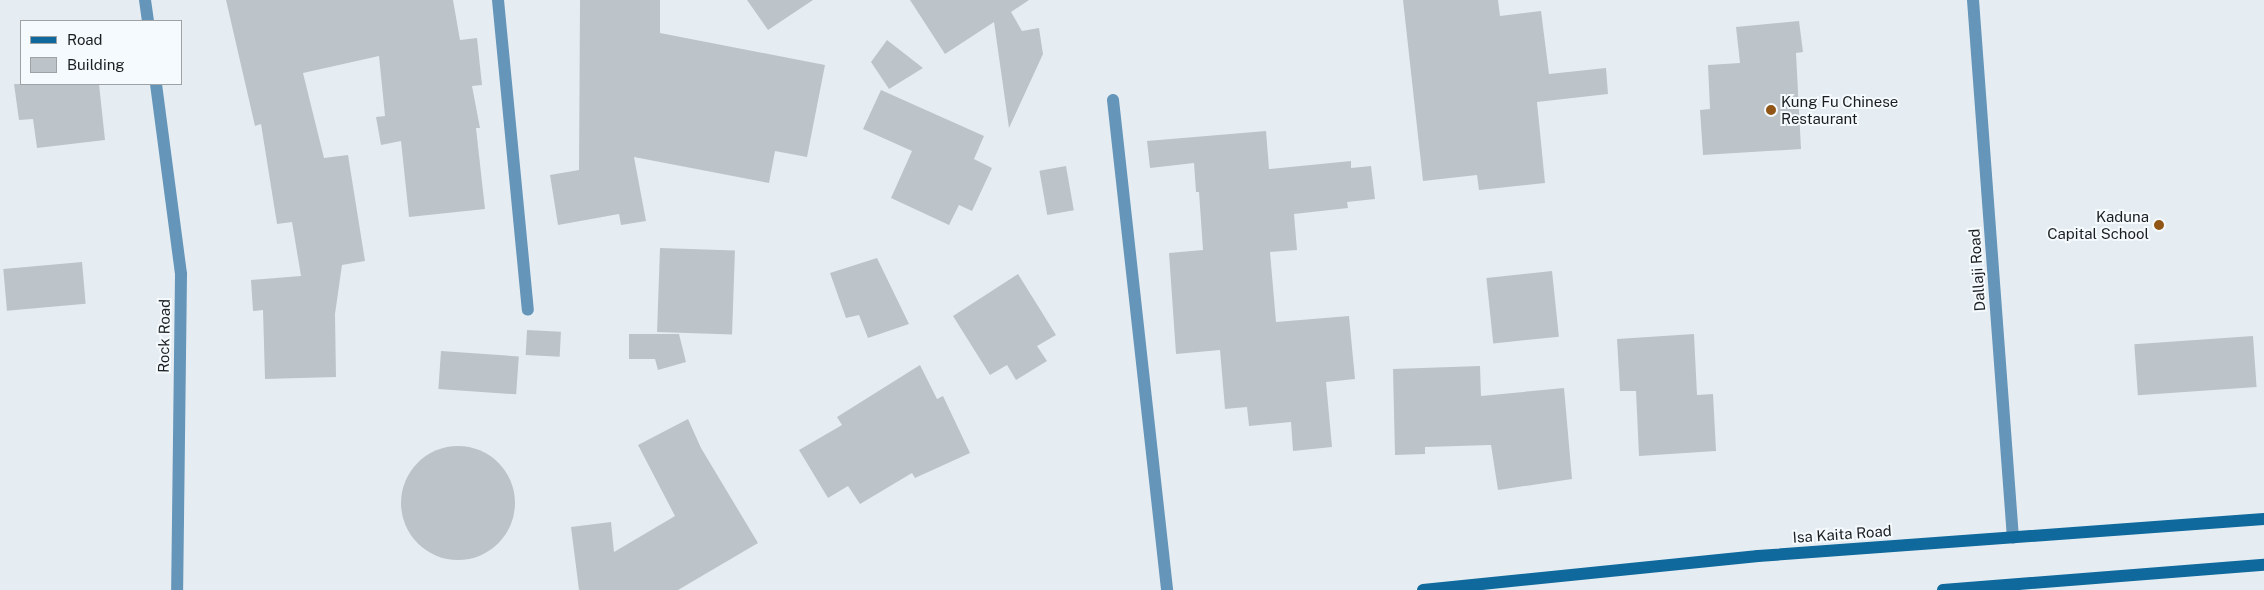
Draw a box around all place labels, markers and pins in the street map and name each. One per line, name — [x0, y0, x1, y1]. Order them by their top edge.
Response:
place label: Kung Fu Chinese Restaurant — [1781, 92, 1898, 127]
marker: Kung Fu Chinese Restaurant — [1765, 104, 1777, 116]
place label: Kaduna Capital School — [2047, 207, 2149, 242]
marker: Kaduna Capital School — [2153, 219, 2165, 231]

